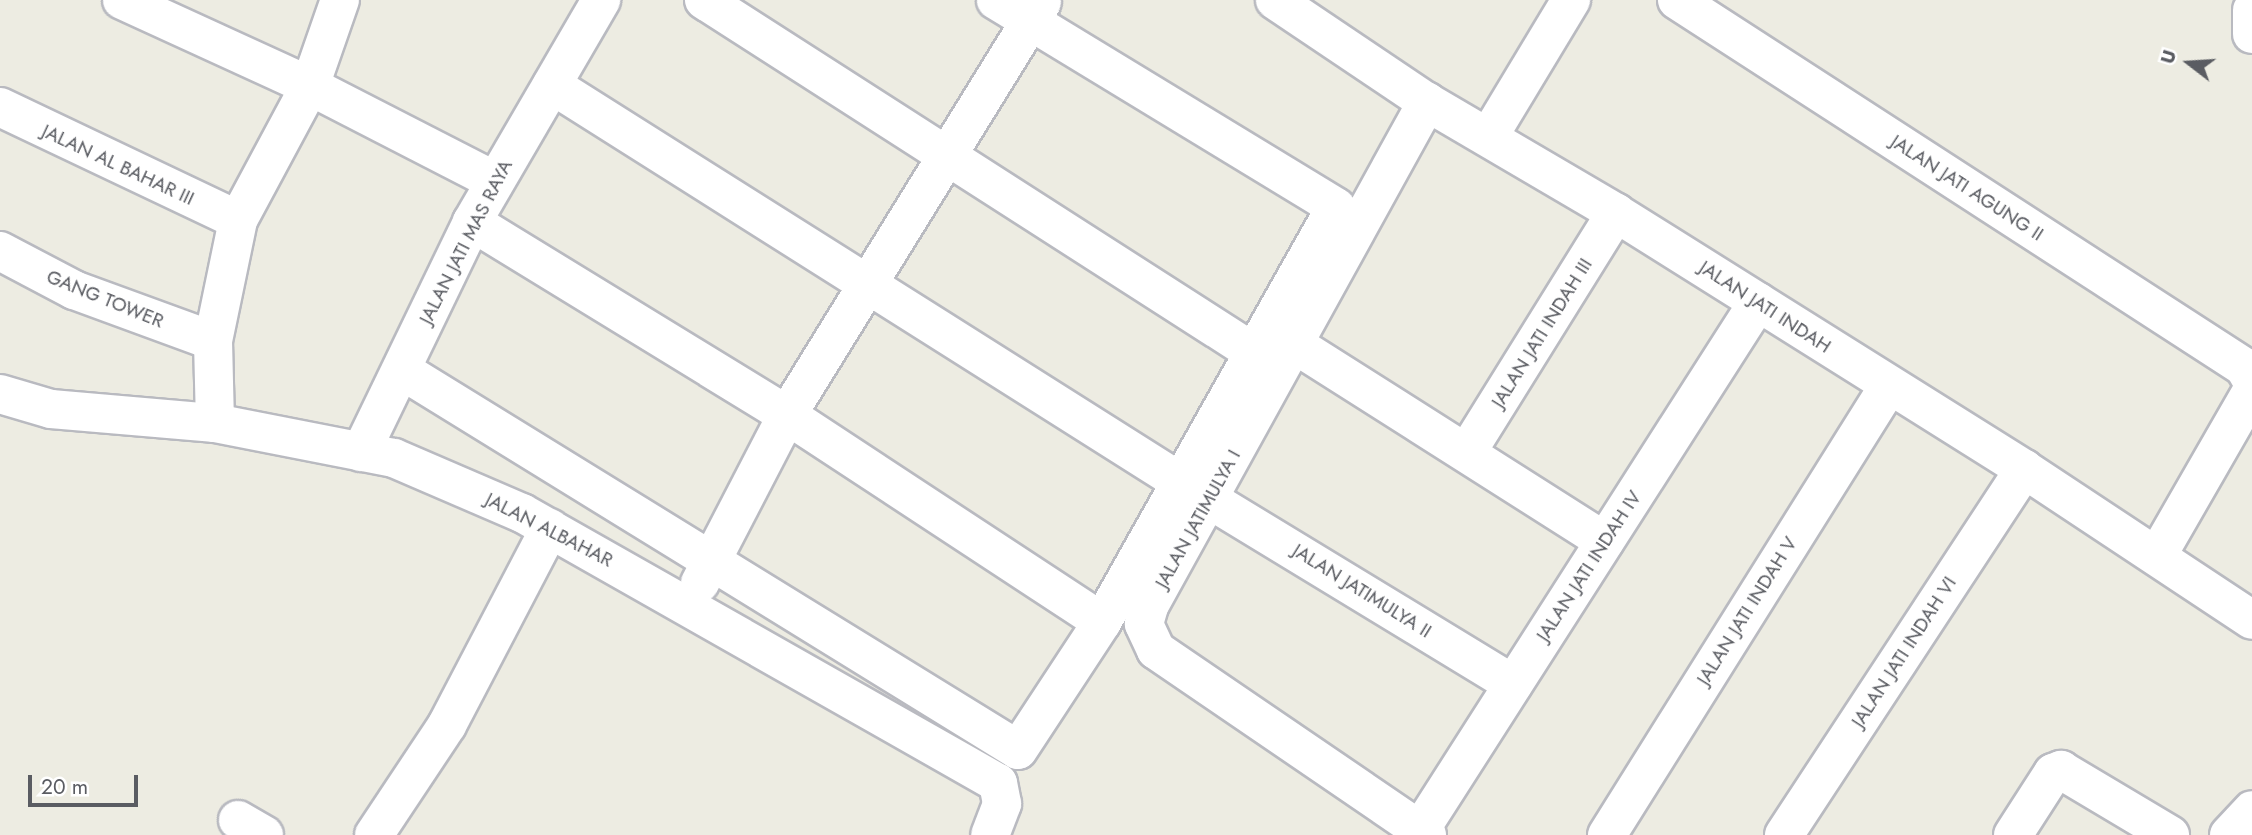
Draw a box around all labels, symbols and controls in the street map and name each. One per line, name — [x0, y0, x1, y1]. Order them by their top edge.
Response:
north arrow — [2154, 28, 2224, 98]
text: U — [2154, 46, 2183, 67]
street label: JALAN AL BAHAR III — [38, 120, 198, 210]
street label: JALAN JATI AGUNG II — [1886, 130, 2048, 246]
street label: JALAN JATI MAS RAYA — [415, 156, 517, 328]
street label: JALAN JATI INDAH III — [1487, 254, 1597, 412]
street label: JALAN JATI INDAH — [1695, 256, 1835, 358]
street label: GANG TOWER — [43, 265, 167, 333]
street label: JALAN JATIMULYA I — [1151, 446, 1245, 592]
street label: JALAN JATI INDAH IV — [1532, 486, 1646, 646]
street label: JALAN ALBAHAR — [481, 488, 617, 572]
street label: JALAN JATI INDAH V — [1692, 533, 1802, 689]
street label: JALAN JATIMULYA II — [1288, 539, 1436, 643]
street label: JALAN JATI INDAH VI — [1847, 572, 1961, 732]
scale bar — [32, 762, 142, 806]
text: 20 m — [41, 772, 88, 802]

